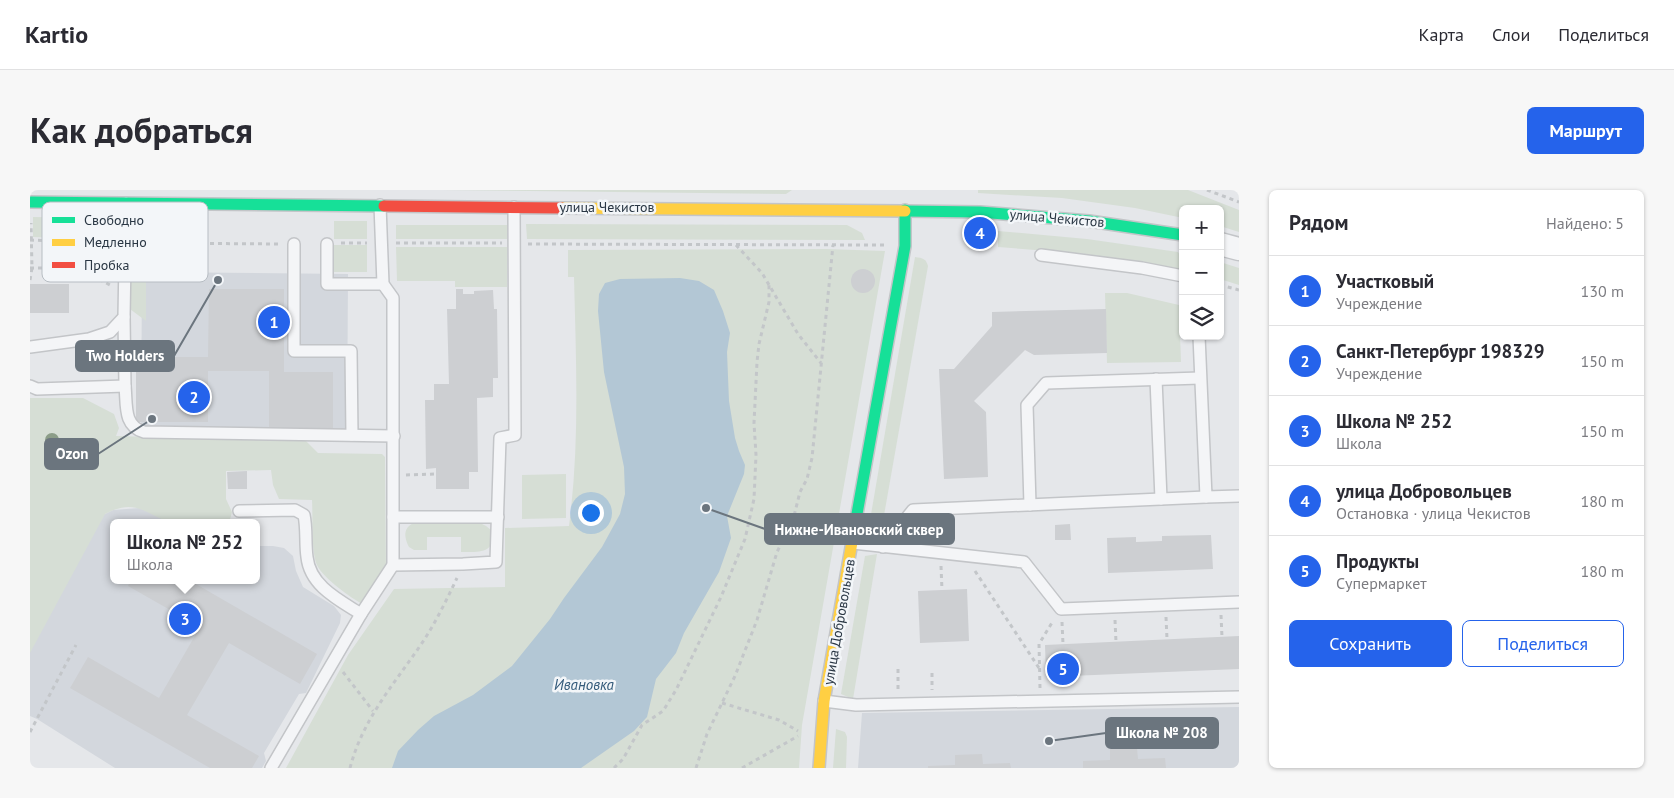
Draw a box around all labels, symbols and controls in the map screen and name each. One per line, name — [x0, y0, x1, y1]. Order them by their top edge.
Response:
text: Kartio — [25, 19, 88, 50]
text: Карта — [1419, 23, 1464, 46]
text: Слои — [1492, 23, 1530, 46]
text: Поделиться — [1558, 23, 1649, 46]
text: Как добраться — [30, 107, 253, 153]
button: Маршрут — [1527, 107, 1644, 154]
street label: улица Чекистов — [559, 198, 655, 216]
legend — [42, 202, 208, 282]
street label: улица Чекистов — [1009, 205, 1105, 231]
map controls — [1179, 205, 1224, 340]
button: + — [1179, 205, 1224, 250]
text: Рядом — [1289, 209, 1348, 236]
text: Свободно — [84, 211, 144, 229]
text: Найдено: 5 — [1546, 213, 1624, 233]
pin: 4 — [964, 214, 996, 252]
text: Медленно — [84, 233, 147, 251]
button: − — [1179, 250, 1224, 295]
text: Пробка — [84, 256, 129, 274]
text: Участковый — [1336, 269, 1434, 293]
text: 1 — [1300, 281, 1310, 301]
text: 130 m — [1581, 281, 1624, 301]
text: Учреждение — [1336, 293, 1422, 313]
button: layers — [1179, 295, 1224, 340]
pin: 1 — [258, 303, 290, 341]
text: Санкт-Петербург 198329 — [1336, 339, 1545, 363]
callout: Two Holders — [76, 341, 174, 371]
text: Two Holders — [86, 346, 164, 365]
text: 2 — [1300, 351, 1310, 371]
text: 150 m — [1581, 351, 1624, 371]
text: Учреждение — [1336, 363, 1422, 383]
pin: 2 — [178, 378, 210, 416]
text: Школа № 252 — [1336, 409, 1452, 433]
text: 3 — [1300, 421, 1310, 441]
text: 150 m — [1581, 421, 1624, 441]
text: Школа — [1336, 433, 1382, 453]
callout: Ozon — [45, 439, 98, 469]
text: Ozon — [56, 444, 88, 463]
text: улица Добровольцев — [1336, 479, 1512, 503]
text: 4 — [1300, 491, 1310, 511]
text: 180 m — [1581, 491, 1624, 511]
your location — [578, 500, 604, 526]
text: Остановка · улица Чекистов — [1336, 503, 1531, 523]
callout: Нижне-Ивановский сквер — [765, 514, 954, 544]
popup — [110, 519, 260, 584]
text: Нижне-Ивановский сквер — [774, 520, 944, 539]
text: Школа № 252 — [127, 530, 243, 554]
text: Продукты — [1336, 549, 1419, 573]
text: Школа — [127, 554, 173, 574]
street label: улица Добровольцев — [819, 557, 859, 687]
text: 5 — [1300, 561, 1310, 581]
text: 180 m — [1581, 561, 1624, 581]
text: Супермаркет — [1336, 573, 1427, 593]
pin: 3 — [169, 600, 201, 638]
button: Сохранить — [1289, 620, 1452, 667]
button: Поделиться — [1462, 620, 1624, 667]
pin: 5 — [1047, 650, 1079, 688]
water label: Ивановка — [554, 675, 615, 694]
callout: Школа № 208 — [1106, 718, 1218, 748]
text: Школа № 208 — [1116, 723, 1208, 742]

